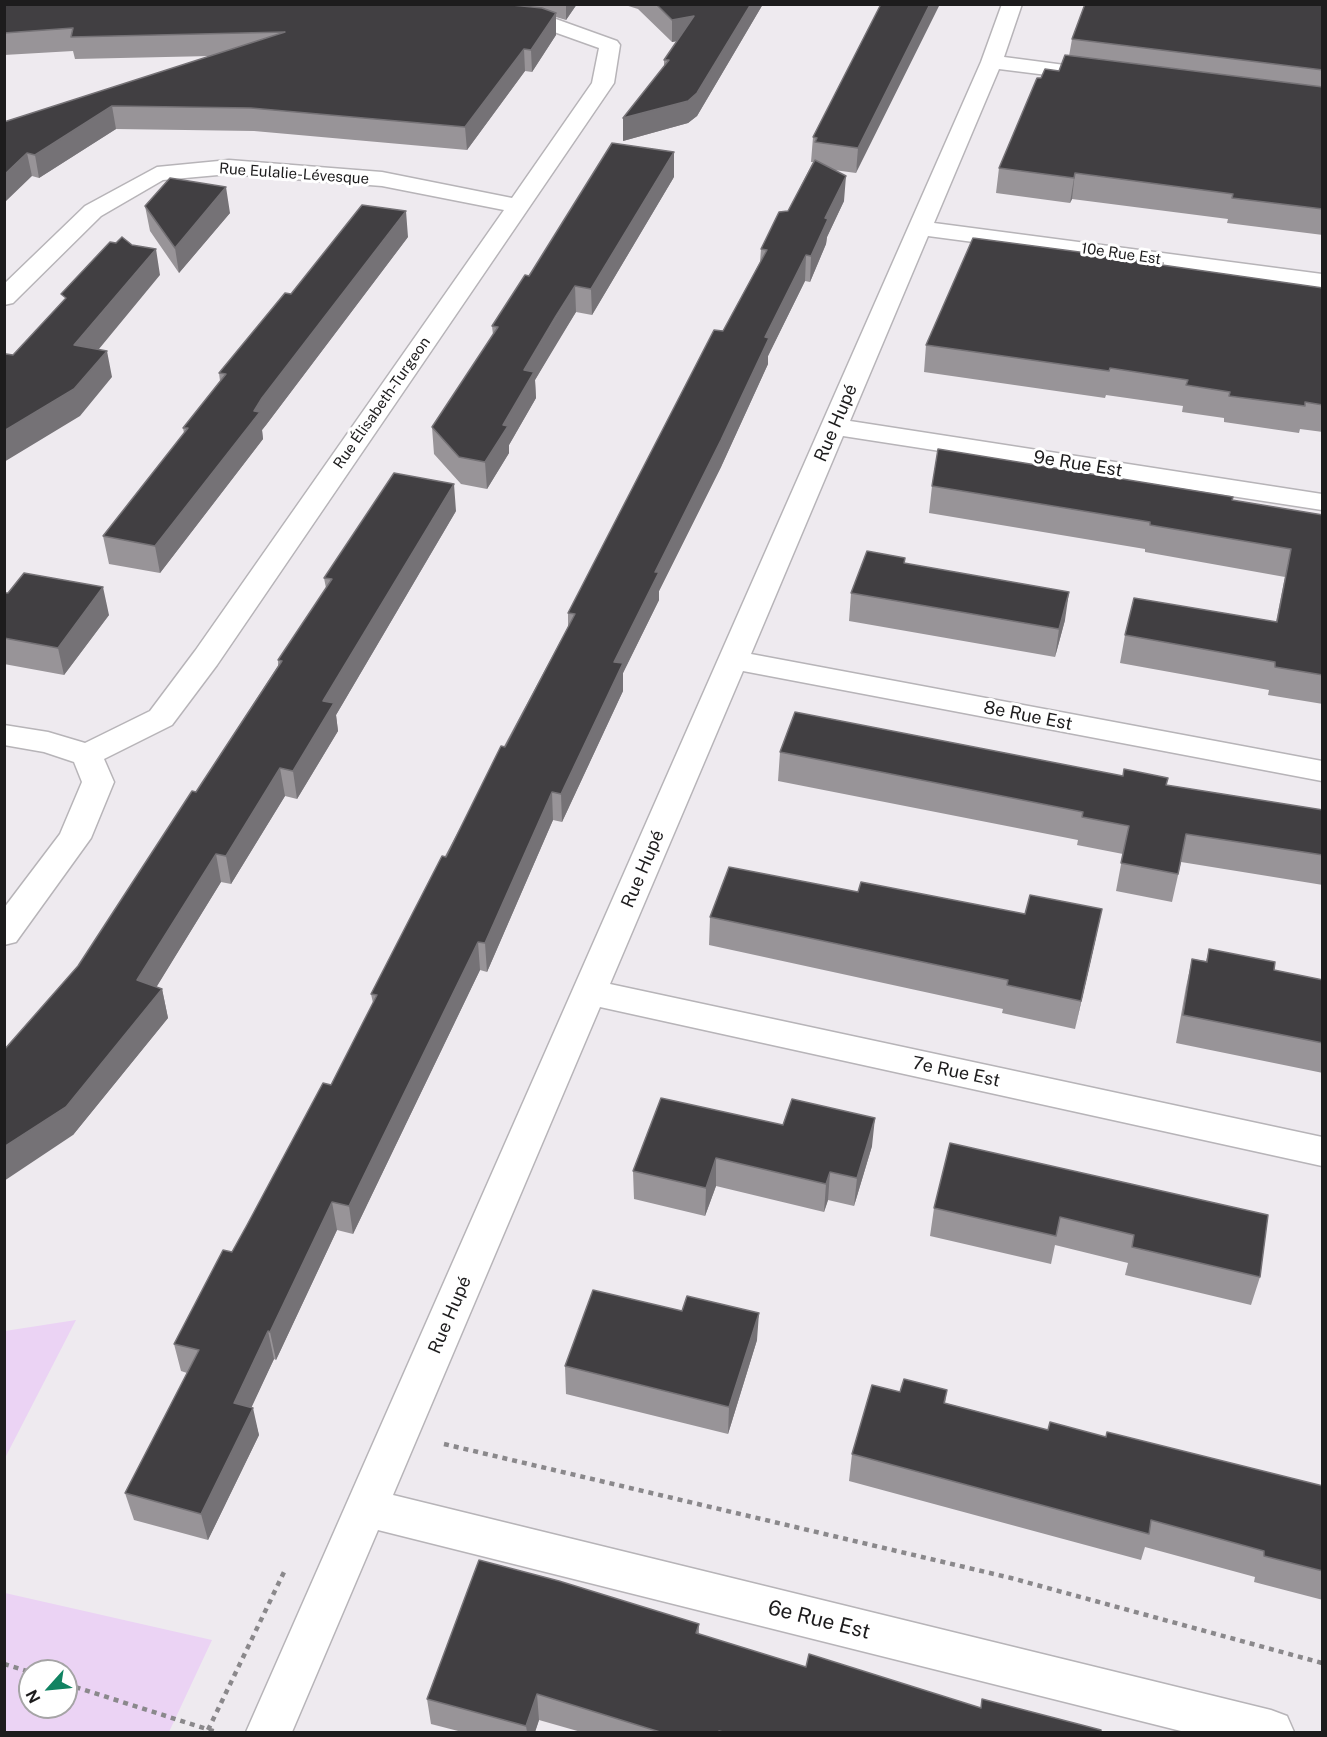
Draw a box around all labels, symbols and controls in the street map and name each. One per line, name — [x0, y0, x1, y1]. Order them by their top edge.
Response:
street label: Rue Eulalie-Lévesque — [218, 160, 370, 188]
street label: 10e Rue Est — [1080, 239, 1162, 269]
street label: Rue Élisabeth-Turgeon — [330, 334, 434, 472]
street label: Rue Hupé — [810, 381, 862, 465]
street label: 9e Rue Est — [1032, 446, 1124, 482]
street label: 8e Rue Est — [982, 697, 1074, 735]
street label: Rue Hupé — [617, 827, 669, 911]
street label: 7e Rue Est — [910, 1052, 1002, 1092]
street label: Rue Hupé — [424, 1273, 476, 1357]
street label: 6e Rue Est — [765, 1595, 873, 1645]
north arrow — [18, 1659, 78, 1719]
text: N — [22, 1687, 45, 1706]

